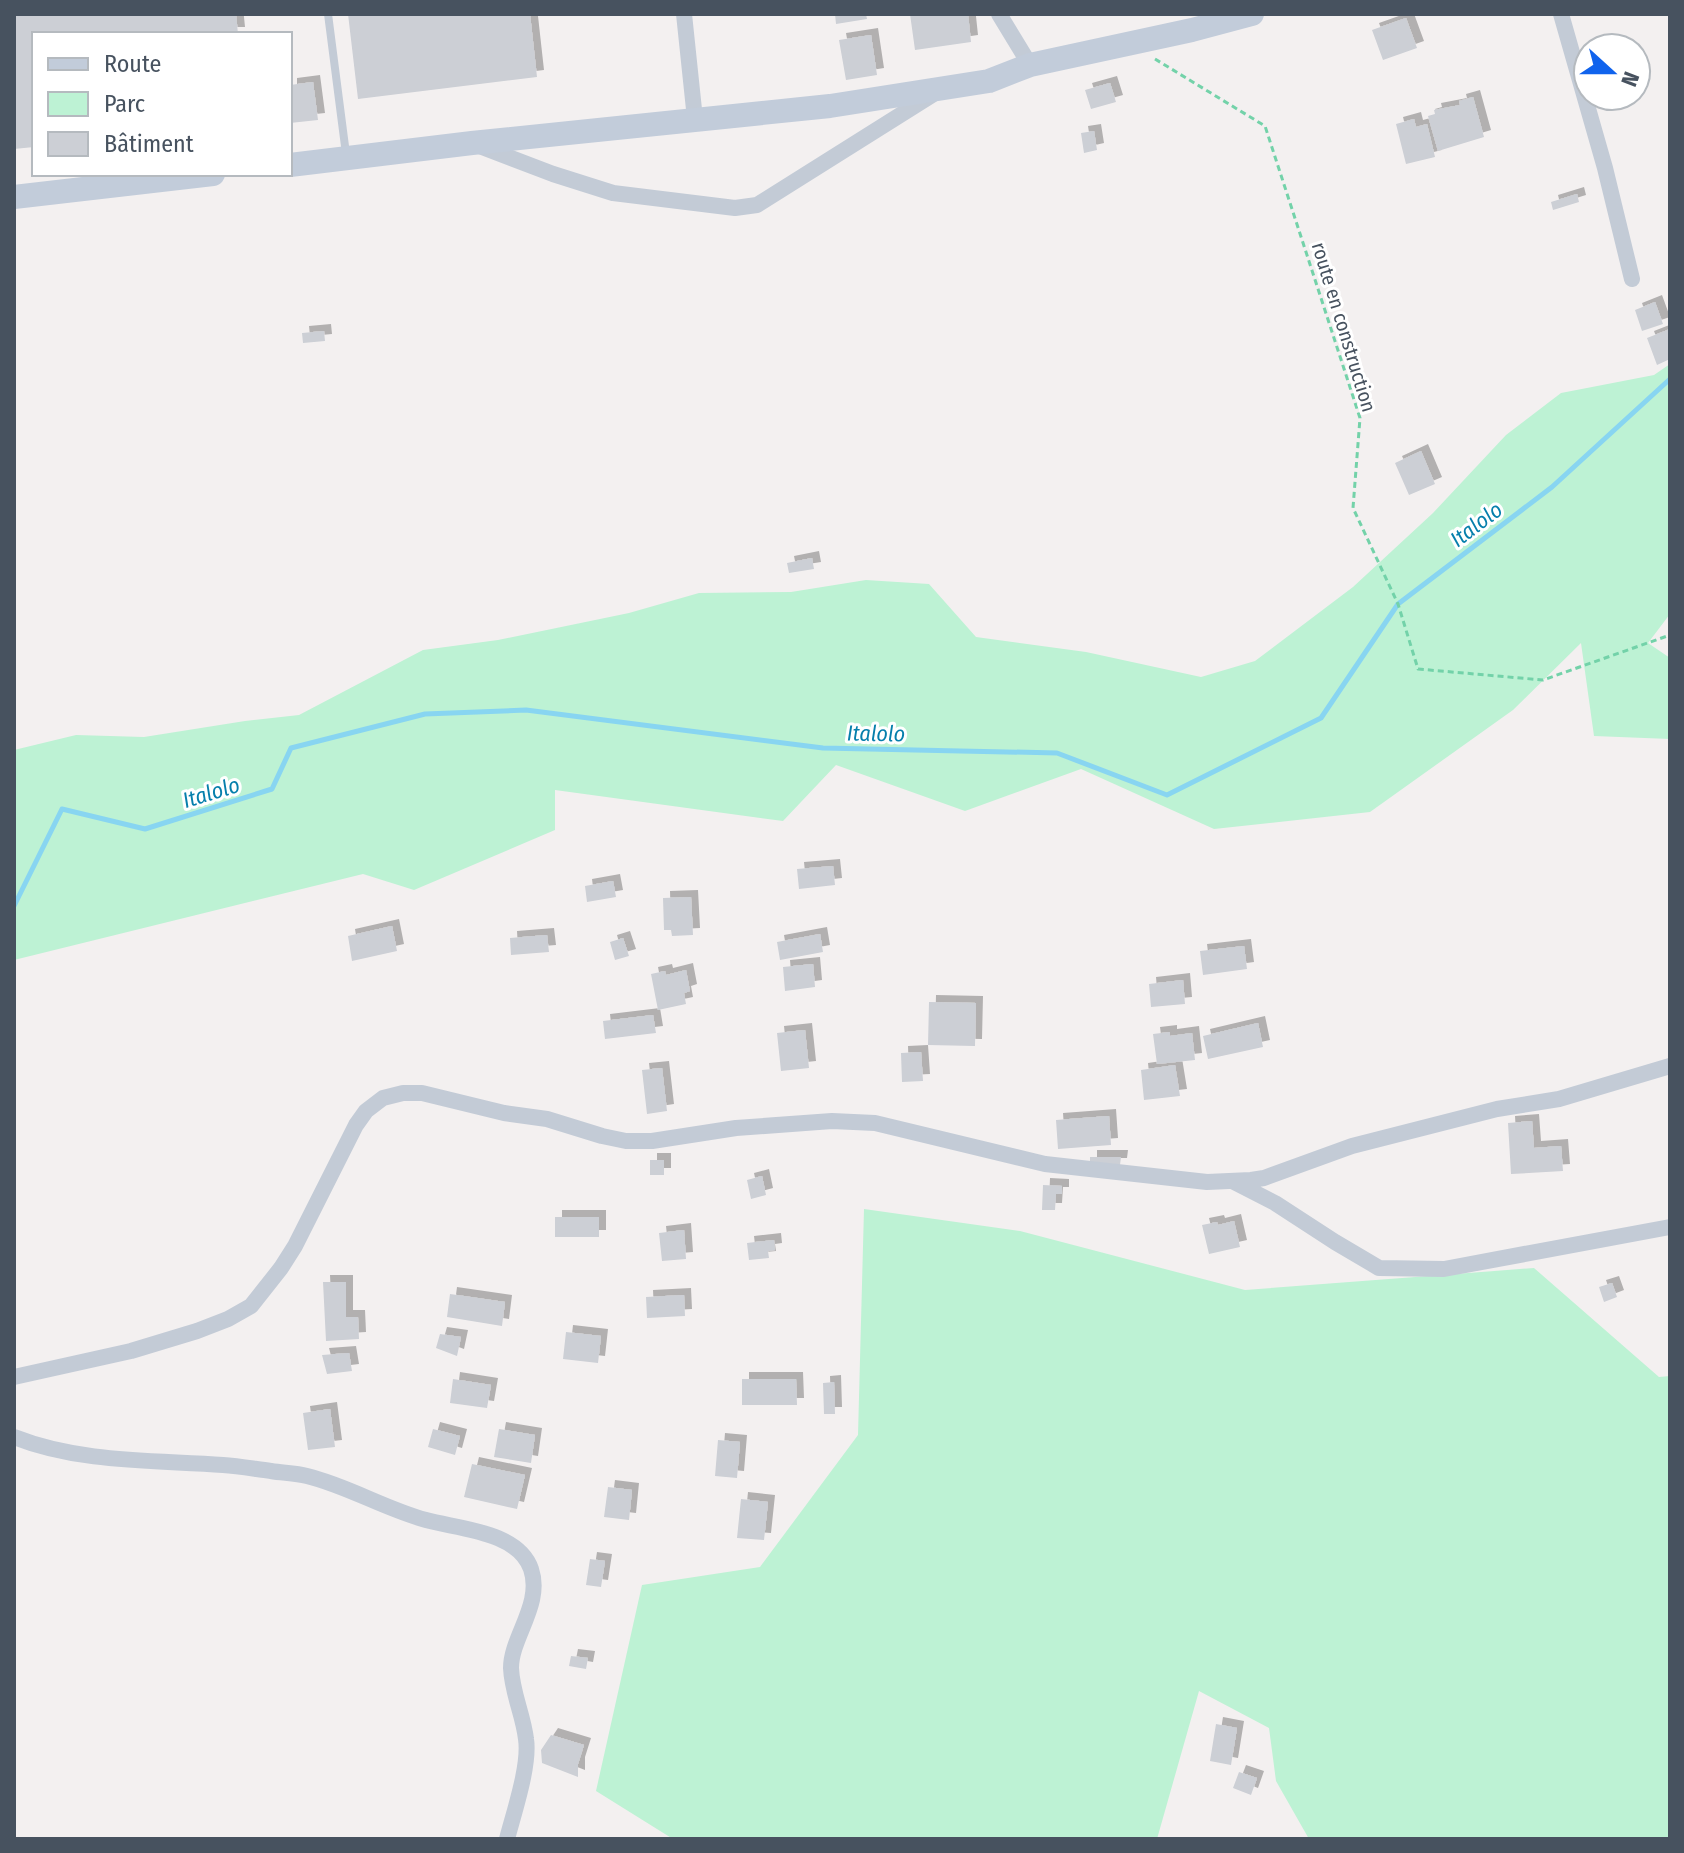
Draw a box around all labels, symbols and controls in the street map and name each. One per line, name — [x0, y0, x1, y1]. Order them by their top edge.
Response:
legend — [32, 32, 292, 176]
north arrow — [1572, 32, 1652, 112]
text: Route — [104, 50, 161, 78]
text: N — [1615, 68, 1645, 90]
text: Parc — [104, 90, 145, 118]
text: Bâtiment — [104, 130, 194, 158]
street label: route en construction — [1307, 239, 1381, 415]
water label: Italolo — [1445, 496, 1508, 553]
water label: Italolo — [847, 719, 905, 748]
water label: Italolo — [179, 771, 243, 814]

